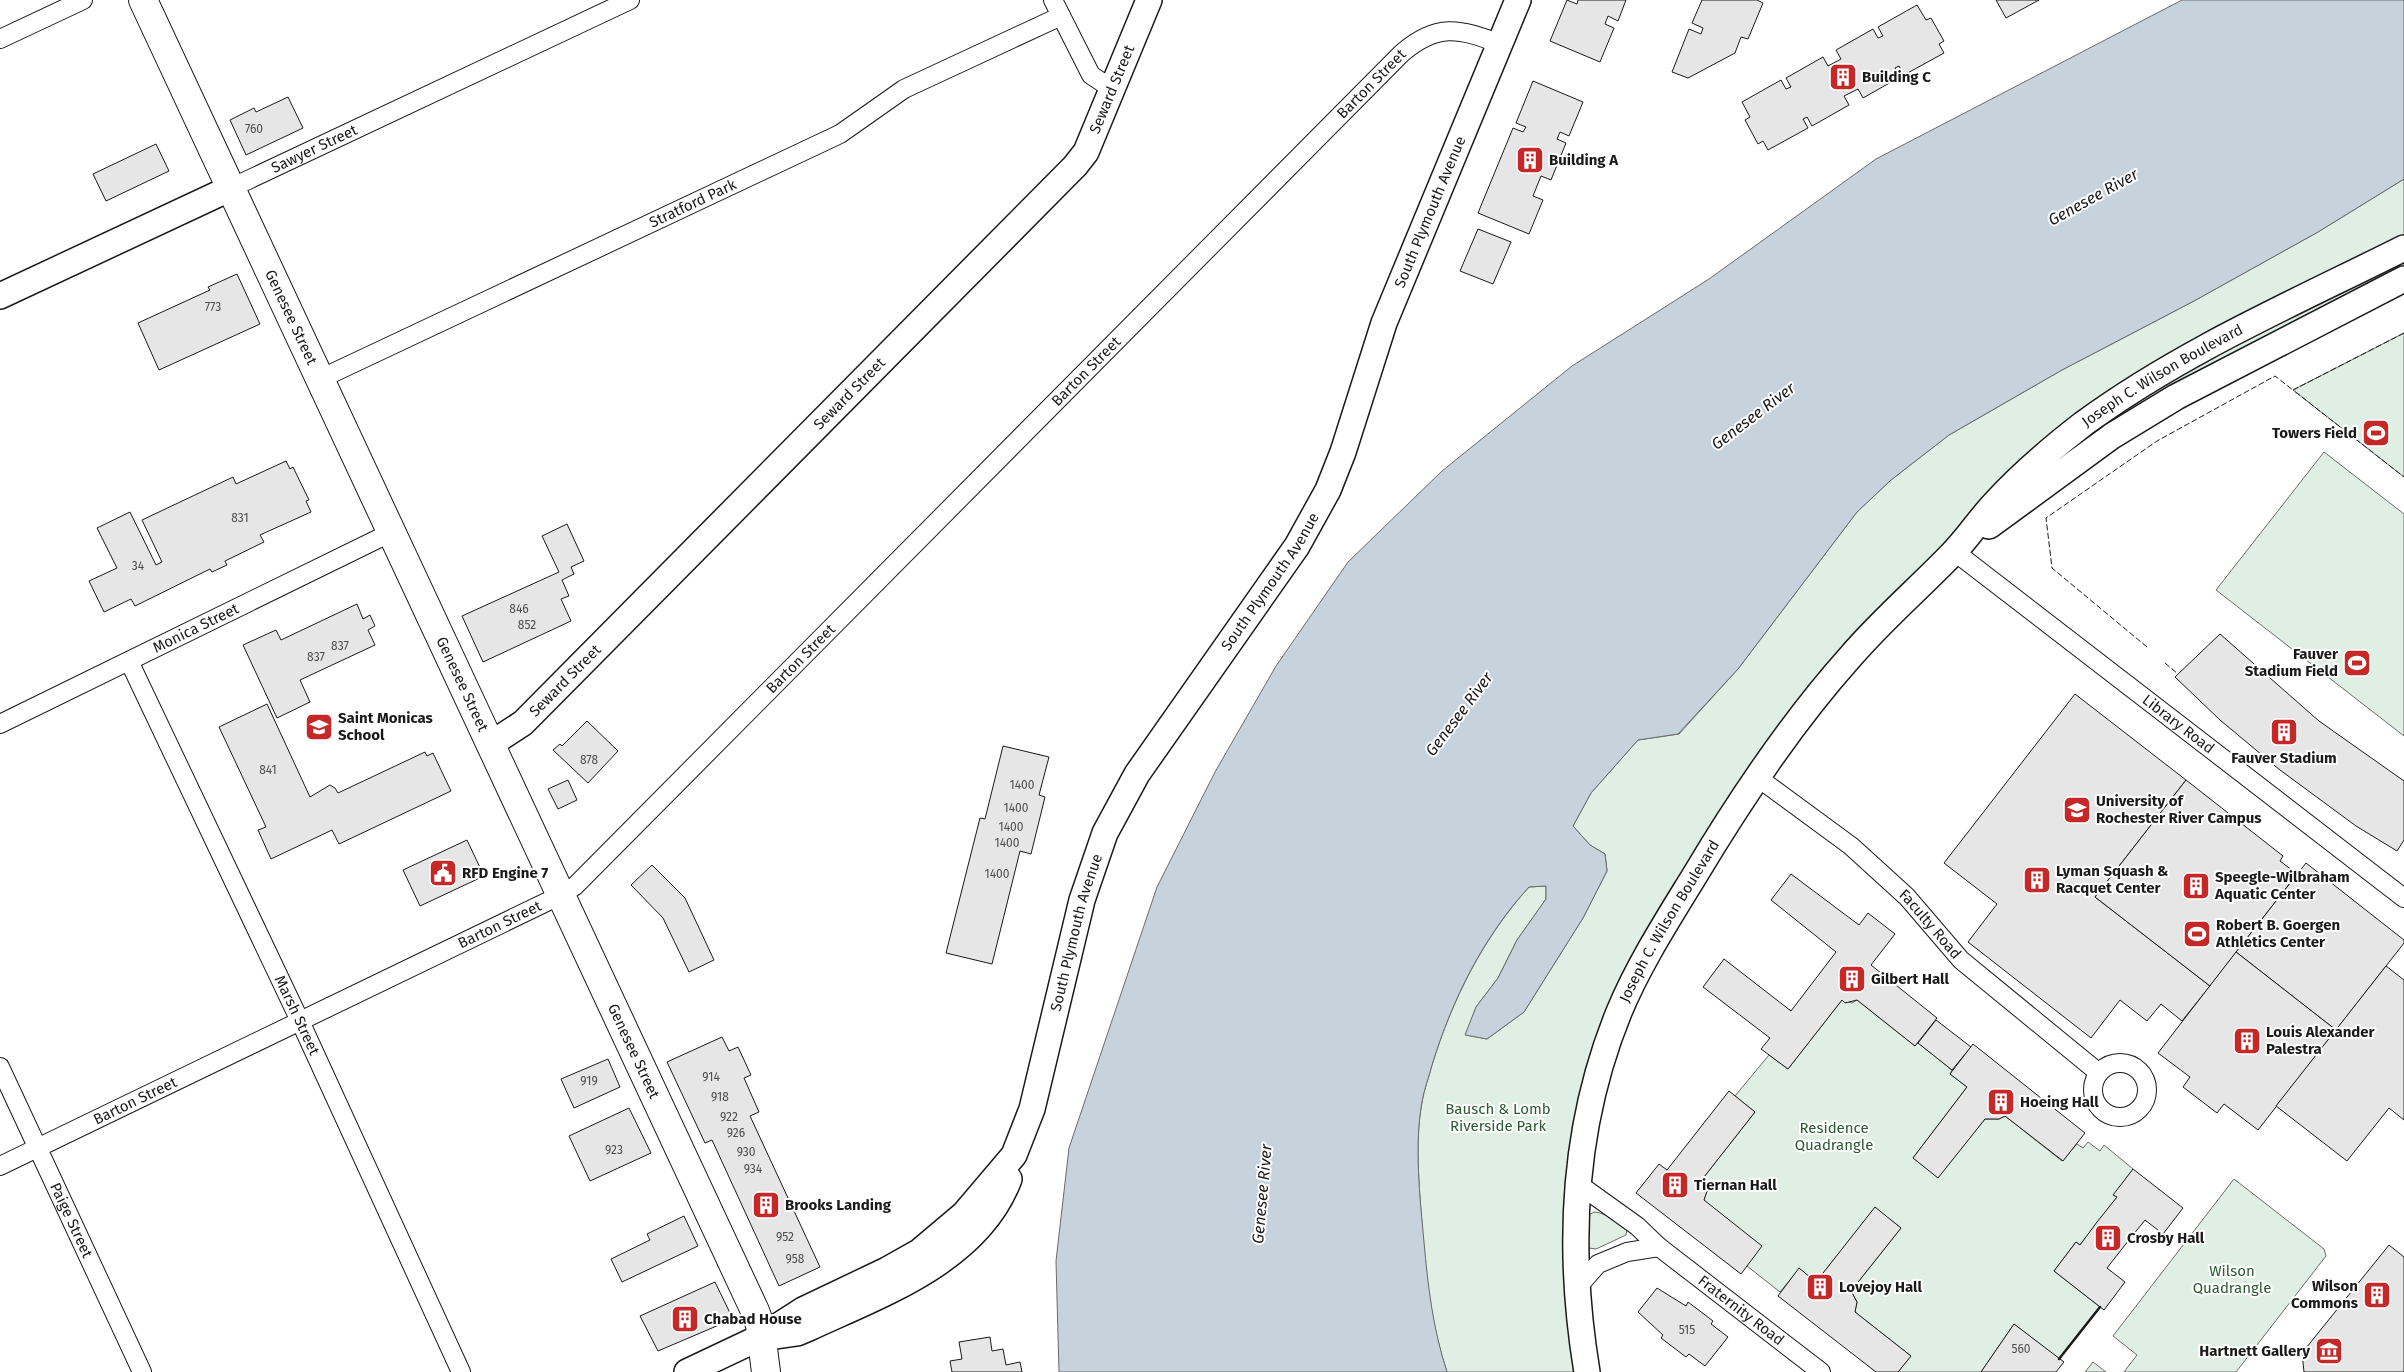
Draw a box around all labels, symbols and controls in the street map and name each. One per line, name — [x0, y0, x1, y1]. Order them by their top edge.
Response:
street label: Seward Street — [1086, 42, 1139, 136]
street label: Barton Street — [1333, 45, 1410, 122]
building icon: Building C — [1828, 62, 1858, 92]
place label: Building C — [1862, 68, 1931, 86]
street label: Sawyer Street — [268, 121, 361, 177]
house number: 760 — [245, 122, 263, 136]
street label: South Plymouth Avenue — [1391, 133, 1470, 290]
building icon: Building A — [1515, 145, 1545, 175]
place label: Building A — [1549, 151, 1619, 169]
water label: Genesee River — [2045, 164, 2142, 230]
street label: Stratford Park — [646, 175, 739, 232]
street label: Genesee Street — [261, 267, 321, 368]
house number: 773 — [205, 300, 221, 314]
street label: Joseph C. Wilson Boulevard — [2078, 320, 2246, 431]
street label: Barton Street — [1048, 332, 1125, 410]
street label: Seward Street — [810, 353, 889, 433]
water label: Genesee River — [1707, 378, 1799, 454]
sports icon: Towers Field — [2361, 418, 2391, 448]
place label: Towers Field — [2272, 424, 2357, 442]
street label: South Plymouth Avenue — [1217, 510, 1323, 654]
house number: 831 — [231, 511, 249, 525]
house number: 34 — [132, 559, 145, 573]
street label: Monica Street — [150, 599, 242, 657]
house number: 846 — [509, 602, 529, 616]
house number: 852 — [518, 618, 536, 632]
street label: Barton Street — [762, 620, 839, 697]
street label: Genesee Street — [432, 634, 492, 735]
house number: 837 — [331, 639, 349, 653]
street label: Seward Street — [525, 640, 605, 720]
place label: Fauver Stadium Field — [2245, 645, 2339, 680]
sports icon: Fauver Stadium Field — [2342, 648, 2372, 678]
house number: 837 — [307, 650, 325, 664]
water label: Genesee River — [1421, 668, 1497, 760]
street label: Library Road — [2139, 691, 2218, 757]
place label: Saint Monicas School — [338, 709, 433, 744]
school or university icon: Saint Monicas School — [304, 712, 334, 742]
building icon: Fauver Stadium — [2269, 717, 2299, 747]
place label: Fauver Stadium — [2231, 749, 2337, 767]
house number: 878 — [580, 753, 598, 767]
house number: 841 — [259, 763, 277, 777]
house number: 1400 — [1010, 778, 1035, 792]
place label: University of Rochester River Campus — [2096, 792, 2262, 827]
school or university icon: University of Rochester River Campus — [2062, 795, 2092, 825]
house number: 1400 — [1004, 801, 1029, 815]
house number: 1400 — [999, 820, 1024, 834]
house number: 1400 — [995, 836, 1020, 850]
street label: Joseph C. Wilson Boulevard — [1615, 837, 1723, 1005]
street label: South Plymouth Avenue — [1047, 852, 1106, 1013]
public building icon: RFD Engine 7 — [428, 858, 458, 888]
place label: Lyman Squash & Racquet Center — [2056, 862, 2169, 897]
place label: RFD Engine 7 — [462, 864, 548, 882]
building icon: Lyman Squash & Racquet Center — [2022, 865, 2052, 895]
house number: 1400 — [985, 867, 1010, 881]
place label: Speegle-Wilbraham Aquatic Center — [2214, 868, 2350, 903]
building icon: Speegle-Wilbraham Aquatic Center — [2181, 871, 2211, 901]
street label: Faculty Road — [1895, 885, 1965, 963]
street label: Barton Street — [455, 897, 545, 952]
place label: Robert B. Goergen Athletics Center — [2215, 916, 2340, 951]
sports icon: Robert B. Goergen Athletics Center — [2182, 919, 2212, 949]
building icon: Gilbert Hall — [1837, 964, 1867, 994]
place label: Gilbert Hall — [1871, 970, 1949, 988]
street label: Marsh Street — [271, 972, 324, 1058]
street label: Genesee Street — [604, 1001, 664, 1102]
place label: Louis Alexander Palestra — [2266, 1023, 2376, 1058]
building icon: Louis Alexander Palestra — [2232, 1026, 2262, 1056]
house number: 914 — [702, 1070, 720, 1084]
street label: Barton Street — [90, 1073, 180, 1129]
house number: 919 — [580, 1074, 598, 1088]
building icon: Hoeing Hall — [1986, 1087, 2016, 1117]
house number: 918 — [711, 1090, 729, 1104]
place label: Hoeing Hall — [2020, 1093, 2099, 1111]
park label: Bausch & Lomb Riverside Park — [1445, 1100, 1551, 1135]
house number: 922 — [720, 1110, 738, 1124]
park label: Residence Quadrangle — [1795, 1119, 1873, 1154]
house number: 926 — [727, 1126, 745, 1140]
water label: Genesee River — [1248, 1142, 1276, 1245]
house number: 923 — [605, 1143, 623, 1157]
house number: 930 — [737, 1145, 756, 1159]
house number: 934 — [744, 1162, 763, 1176]
building icon: Tiernan Hall — [1660, 1170, 1690, 1200]
place label: Tiernan Hall — [1694, 1176, 1777, 1194]
street label: Paige Street — [46, 1180, 97, 1261]
building icon: Brooks Landing — [751, 1190, 781, 1220]
place label: Brooks Landing — [785, 1196, 892, 1214]
building icon: Crosby Hall — [2093, 1223, 2123, 1253]
place label: Crosby Hall — [2127, 1229, 2205, 1247]
house number: 952 — [776, 1230, 794, 1244]
house number: 958 — [786, 1252, 805, 1266]
park label: Wilson Quadrangle — [2193, 1262, 2271, 1297]
street label: Fraternity Road — [1695, 1272, 1788, 1349]
building icon: Lovejoy Hall — [1805, 1272, 1835, 1302]
place label: Wilson Commons — [2291, 1277, 2358, 1312]
place label: Lovejoy Hall — [1839, 1278, 1923, 1296]
building icon: Wilson Commons — [2362, 1280, 2392, 1310]
building icon: Chabad House — [670, 1304, 700, 1334]
place label: Chabad House — [704, 1310, 802, 1328]
house number: 515 — [1679, 1323, 1695, 1337]
museum icon: Hartnett Gallery — [2314, 1336, 2344, 1366]
house number: 560 — [2011, 1342, 2031, 1356]
place label: Hartnett Gallery — [2199, 1342, 2310, 1360]

